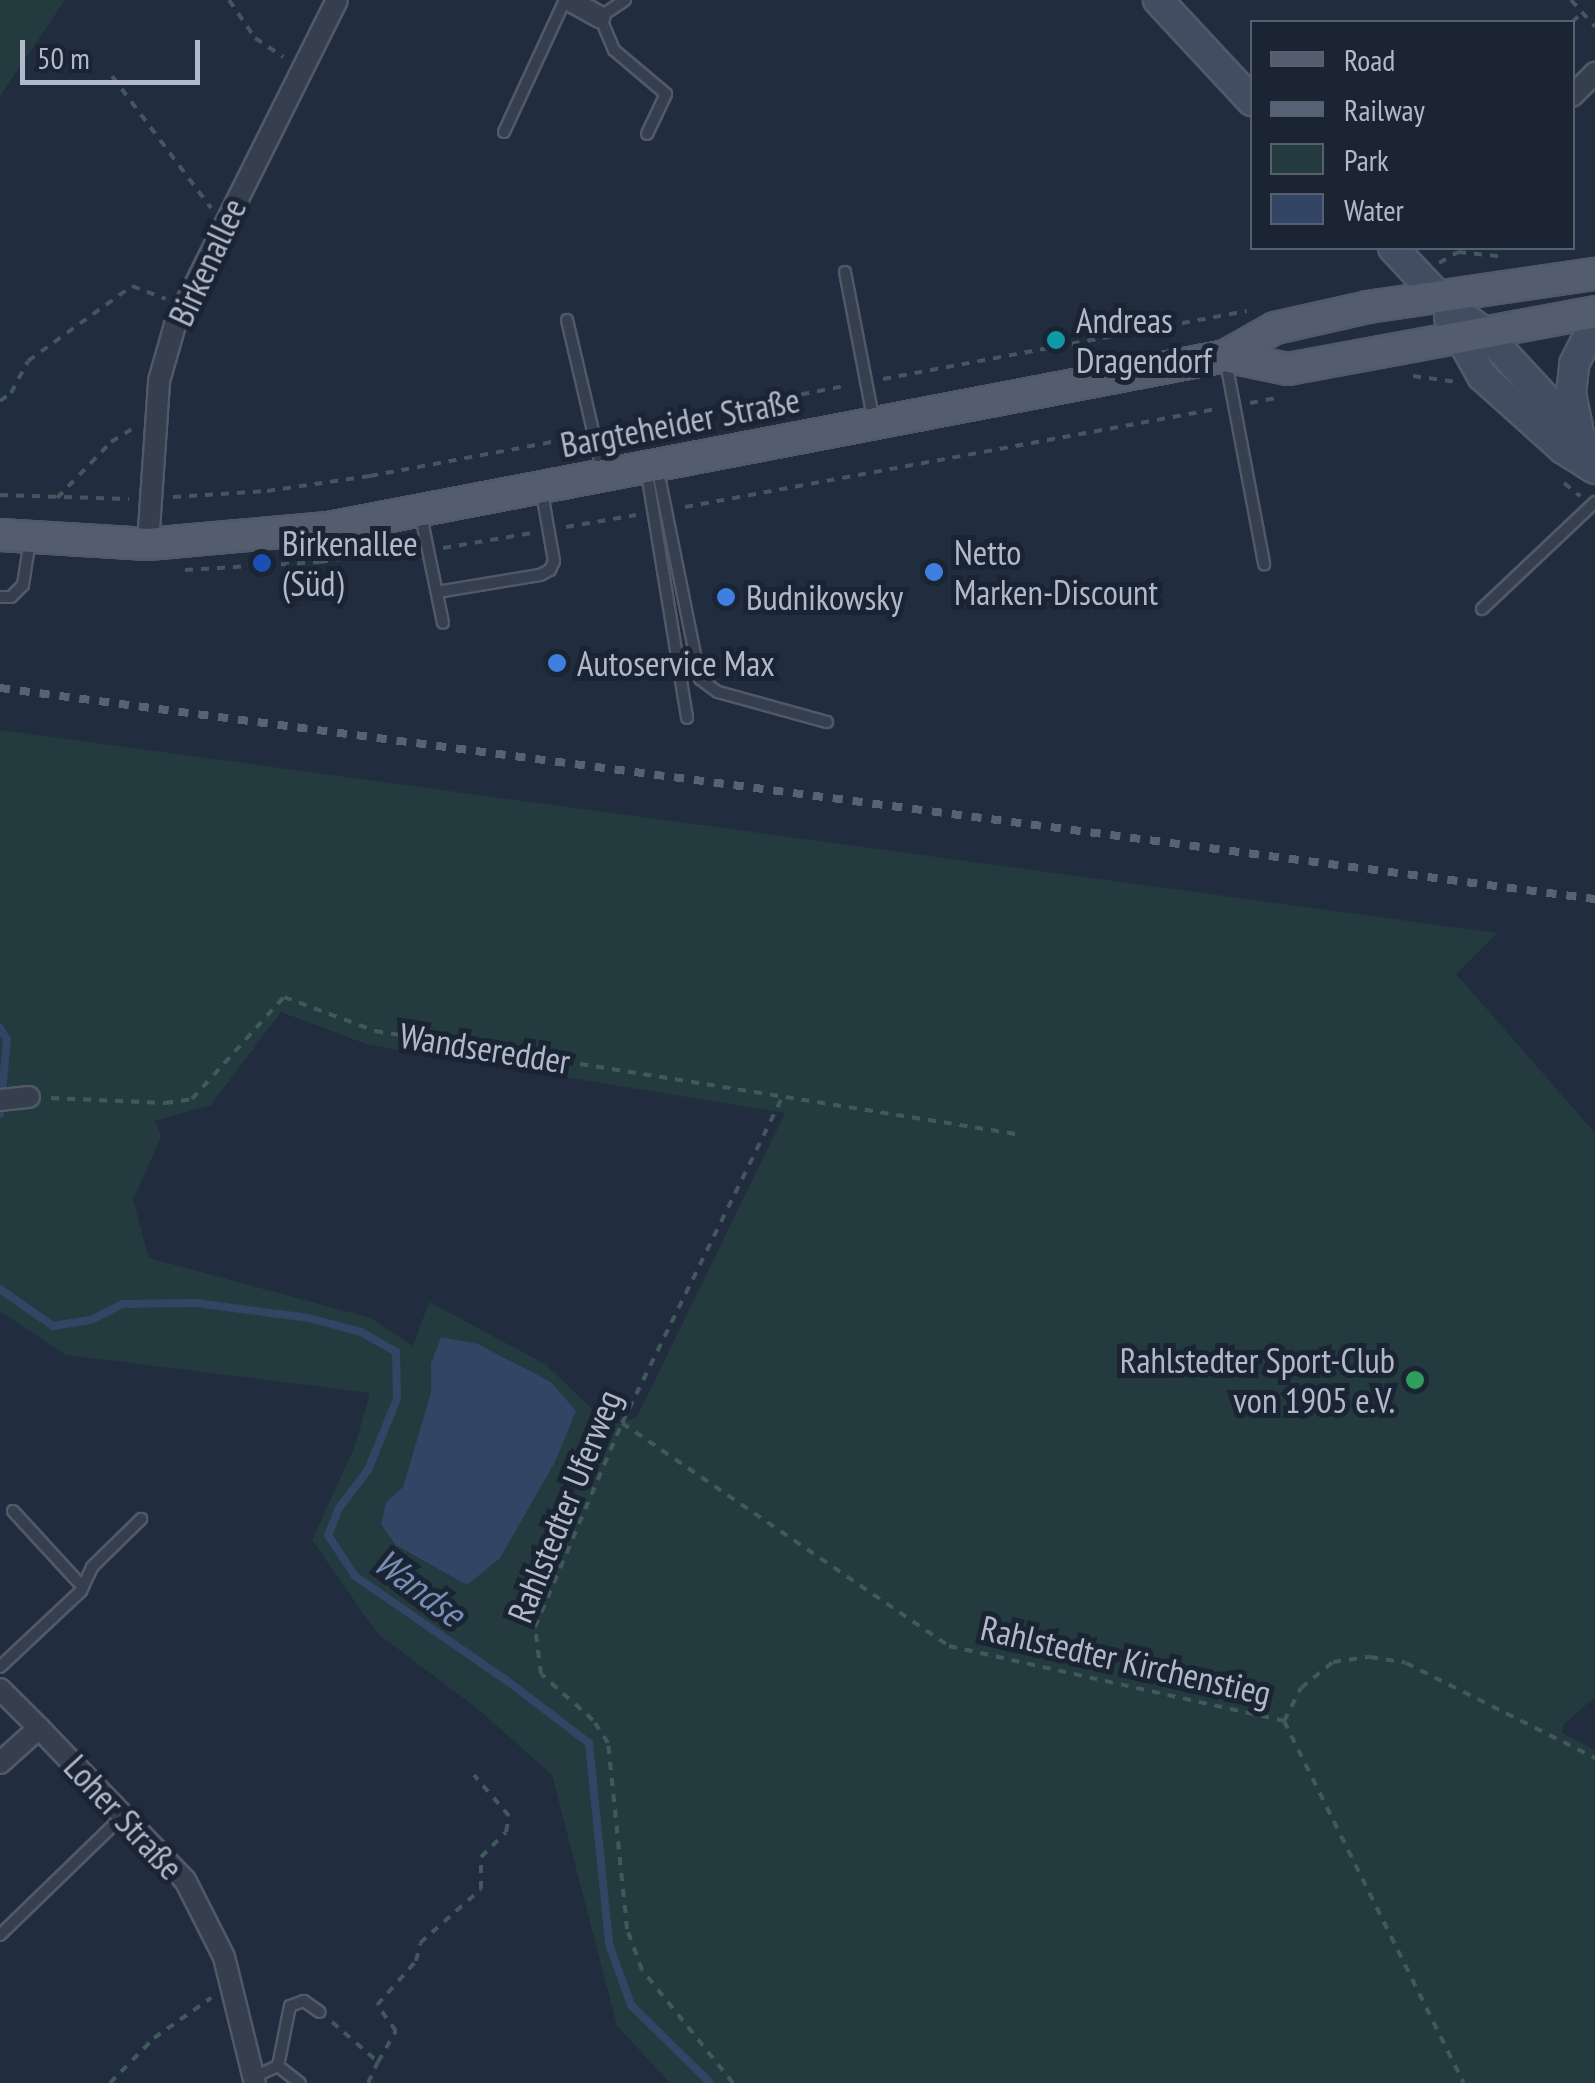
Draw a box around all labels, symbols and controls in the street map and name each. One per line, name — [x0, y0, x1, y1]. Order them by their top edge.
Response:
scale bar — [25, 20, 205, 82]
legend — [1250, 20, 1575, 250]
text: 50 m — [37, 38, 90, 77]
text: Road — [1344, 40, 1395, 79]
text: Railway — [1344, 90, 1425, 129]
text: Park — [1344, 140, 1389, 179]
text: Water — [1344, 190, 1404, 229]
street label: Birkenallee — [159, 192, 255, 332]
place label: Andreas Dragendorf — [1076, 299, 1212, 381]
marker: Andreas Dragendorf — [1045, 329, 1067, 351]
street label: Bargteheider Straße — [557, 378, 803, 466]
place label: Birkenallee (Süd) — [282, 522, 418, 604]
place label: Netto Marken-Discount — [954, 531, 1158, 613]
marker: Birkenallee (Süd) — [251, 552, 273, 574]
marker: Netto Marken-Discount — [923, 561, 945, 583]
place label: Budnikowsky — [746, 576, 903, 618]
marker: Budnikowsky — [715, 586, 737, 608]
place label: Autoservice Max — [577, 642, 775, 684]
marker: Autoservice Max — [546, 652, 568, 674]
street label: Wandseredder — [397, 1014, 573, 1082]
place label: Rahlstedter Sport-Club von 1905 e.V. — [1120, 1339, 1395, 1421]
marker: Rahlstedter Sport-Club von 1905 e.V. — [1404, 1369, 1426, 1391]
street label: Rahlstedter Uferweg — [498, 1384, 630, 1628]
water label: Wandse — [366, 1538, 474, 1636]
street label: Rahlstedter Kirchenstieg — [977, 1606, 1275, 1714]
street label: Loher Straße — [56, 1746, 192, 1888]

